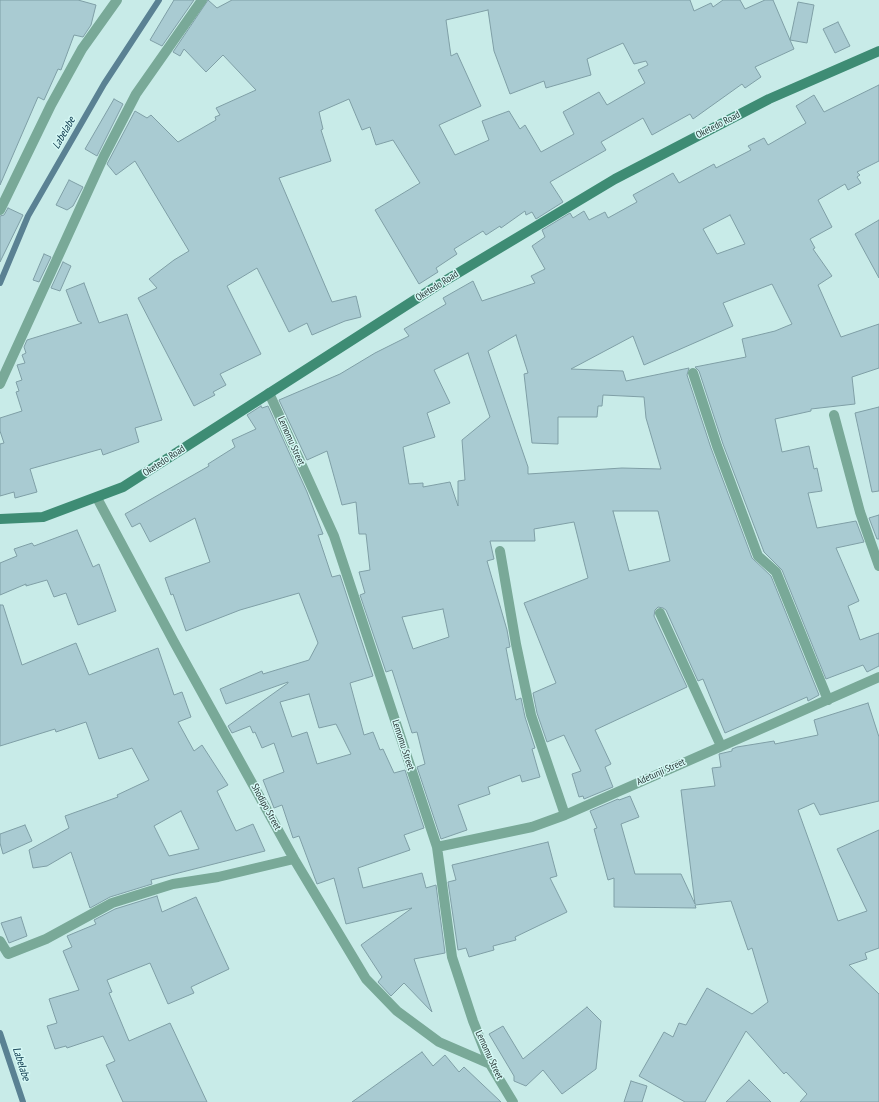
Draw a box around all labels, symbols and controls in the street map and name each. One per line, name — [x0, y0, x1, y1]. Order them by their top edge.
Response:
street label: Oketedo Road — [694, 109, 742, 141]
water label: Labelabe — [50, 115, 78, 151]
street label: Oketedo Road — [413, 268, 461, 304]
street label: Lemomu Street — [275, 415, 307, 467]
street label: Oketedo Road — [141, 443, 187, 479]
street label: Lemomu Street — [389, 718, 417, 772]
street label: Adetunji Street — [635, 756, 687, 788]
street label: Shodipo Street — [248, 782, 284, 832]
street label: Lemomu Street — [473, 1029, 505, 1081]
water label: Labelabe — [9, 1046, 33, 1082]

